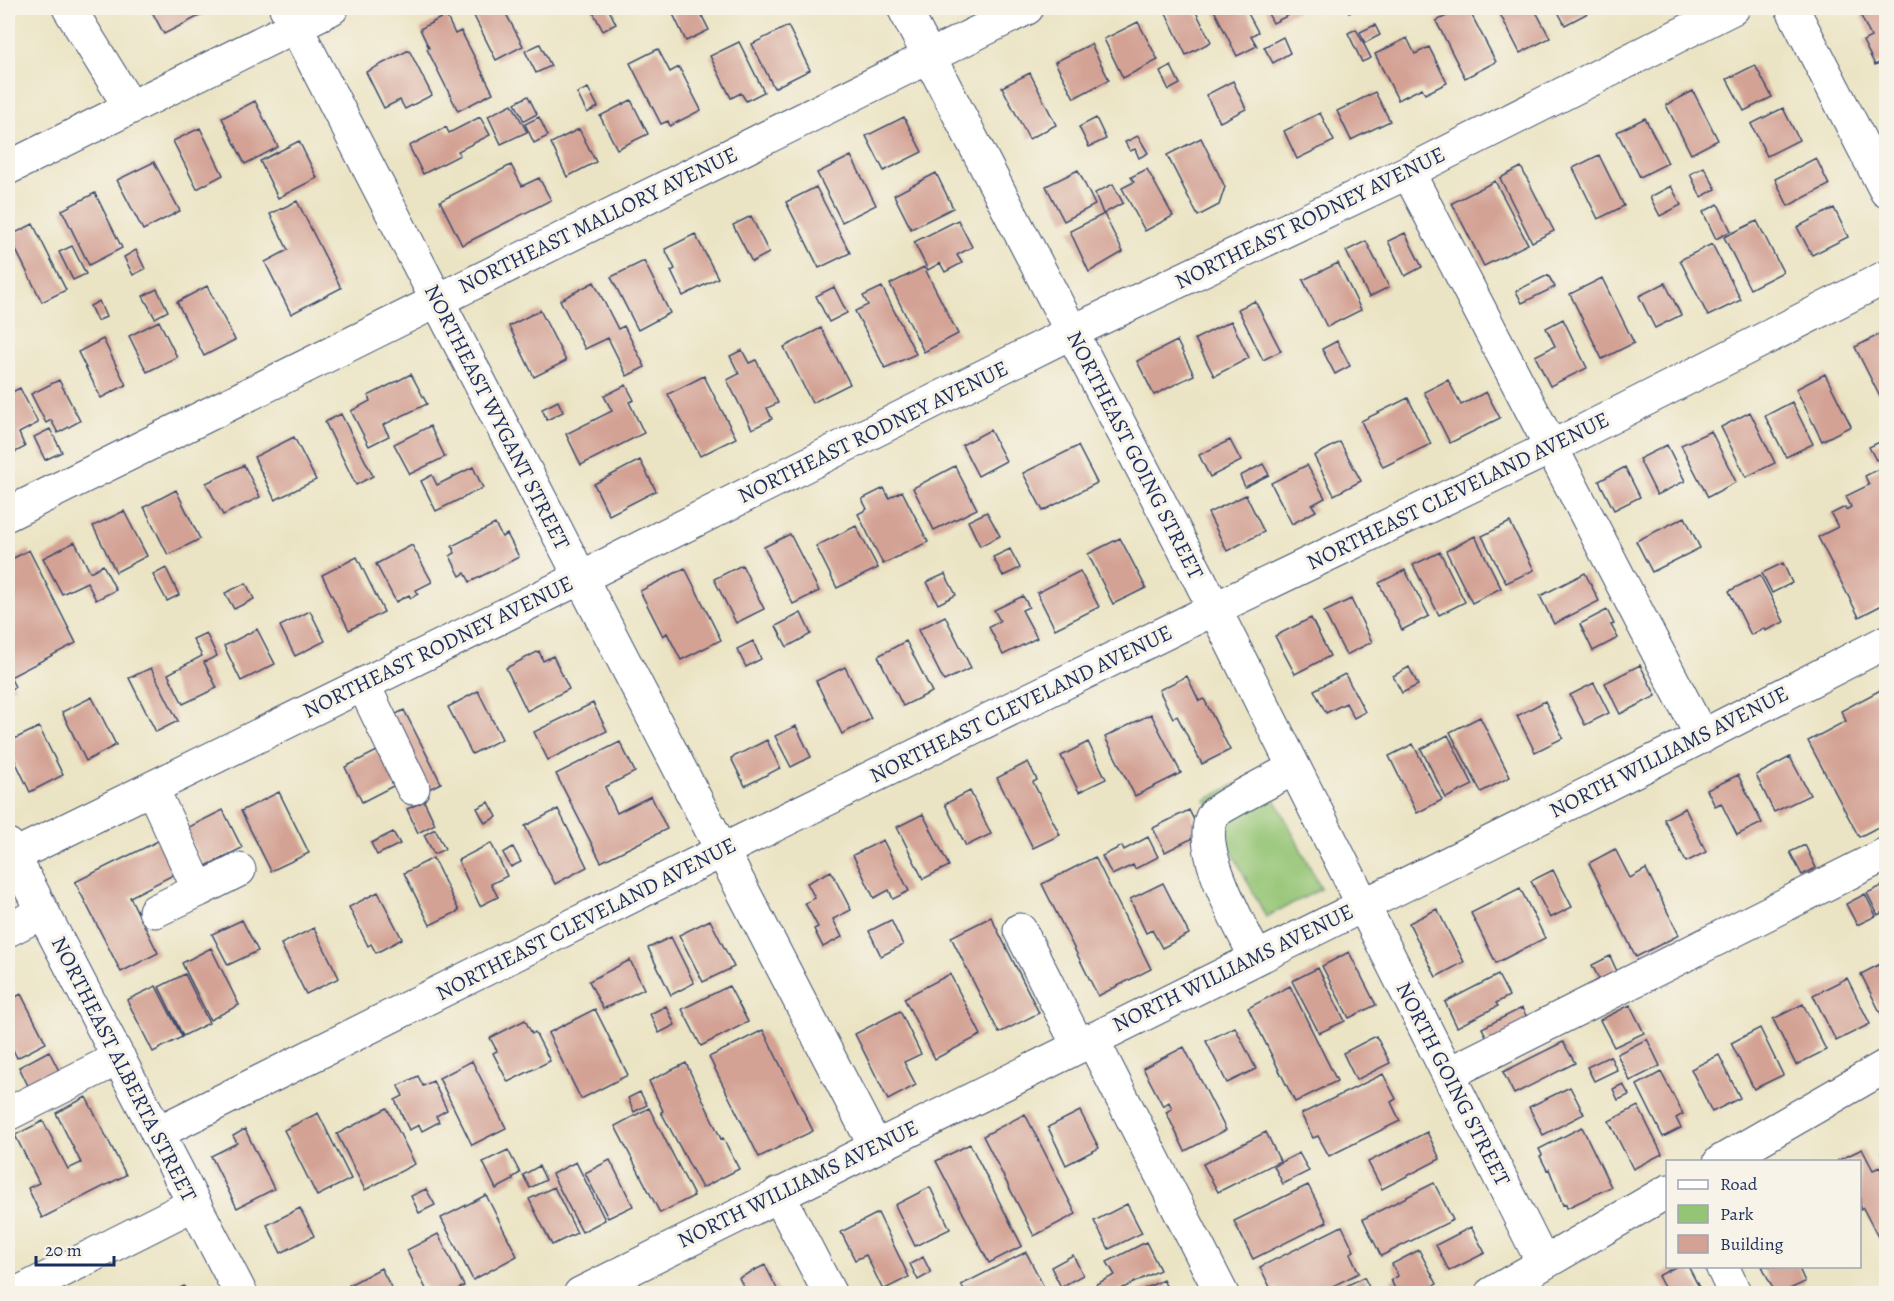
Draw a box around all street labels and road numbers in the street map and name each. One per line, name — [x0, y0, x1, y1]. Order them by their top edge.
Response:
street label: NORTHEAST MALLORY AVENUE — [453, 139, 743, 301]
street label: NORTHEAST RODNEY AVENUE — [1170, 139, 1450, 297]
street label: NORTHEAST WYGANT STREET — [417, 279, 577, 555]
street label: NORTHEAST GOING STREET — [1059, 326, 1211, 584]
street label: NORTHEAST RODNEY AVENUE — [733, 353, 1013, 511]
street label: NORTHEAST CLEVELAND AVENUE — [1302, 404, 1614, 578]
street label: NORTHEAST RODNEY AVENUE — [298, 568, 578, 726]
street label: NORTHEAST CLEVELAND AVENUE — [865, 617, 1177, 791]
street label: NORTH WILLIAMS AVENUE — [1544, 679, 1794, 825]
street label: NORTHEAST CLEVELAND AVENUE — [431, 830, 741, 1008]
street label: NORTH WILLIAMS AVENUE — [1107, 897, 1359, 1039]
street label: NORTHEAST ALBERTA STREET — [44, 931, 204, 1207]
street label: NORTH GOING STREET — [1389, 977, 1517, 1191]
street label: NORTH WILLIAMS AVENUE — [672, 1113, 924, 1255]

